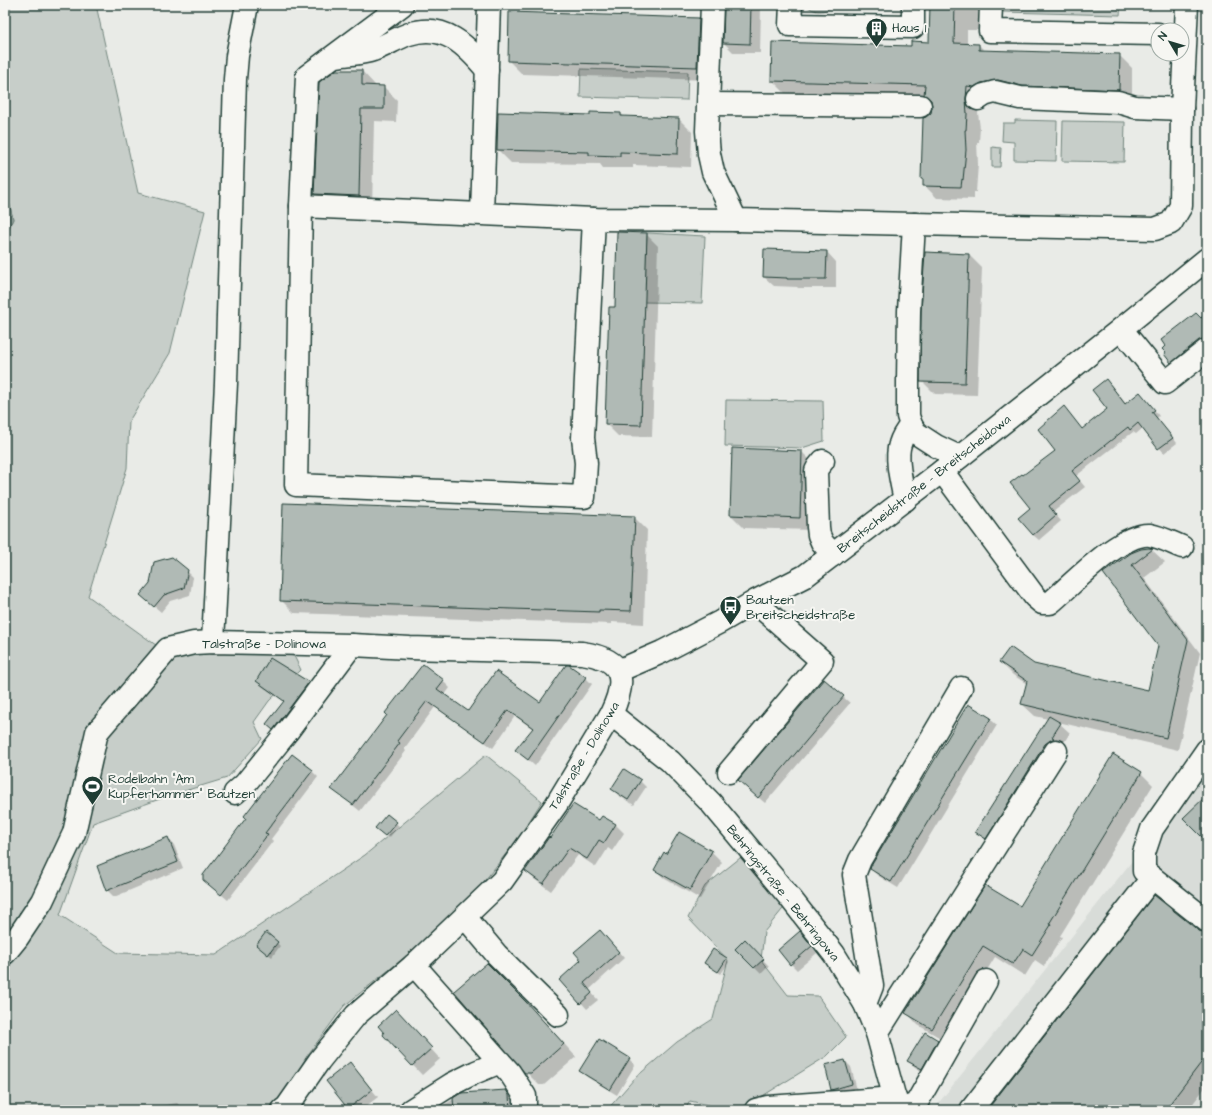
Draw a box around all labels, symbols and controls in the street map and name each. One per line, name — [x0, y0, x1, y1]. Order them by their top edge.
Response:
building icon: Haus 1 — [863, 15, 889, 48]
place label: Haus 1 — [892, 19, 927, 37]
north arrow — [1150, 22, 1190, 62]
text: N — [1154, 29, 1171, 43]
street label: Breitscheidstraße - Breitscheidowa — [833, 410, 1015, 558]
place label: Bautzen Breitscheidstraße — [746, 591, 855, 624]
bus stop icon: Bautzen Breitscheidstraße — [717, 594, 743, 627]
street label: Talstraße - Dolinowa — [202, 635, 326, 653]
street label: Talstraße - Dolinowa — [544, 698, 624, 814]
place label: Rodelbahn "Am Kupferhammer" Bautzen — [108, 770, 256, 803]
sports icon: Rodelbahn "Am Kupferhammer" Bautzen — [80, 773, 106, 806]
street label: Behringstraße - Behringowa — [721, 821, 844, 966]

